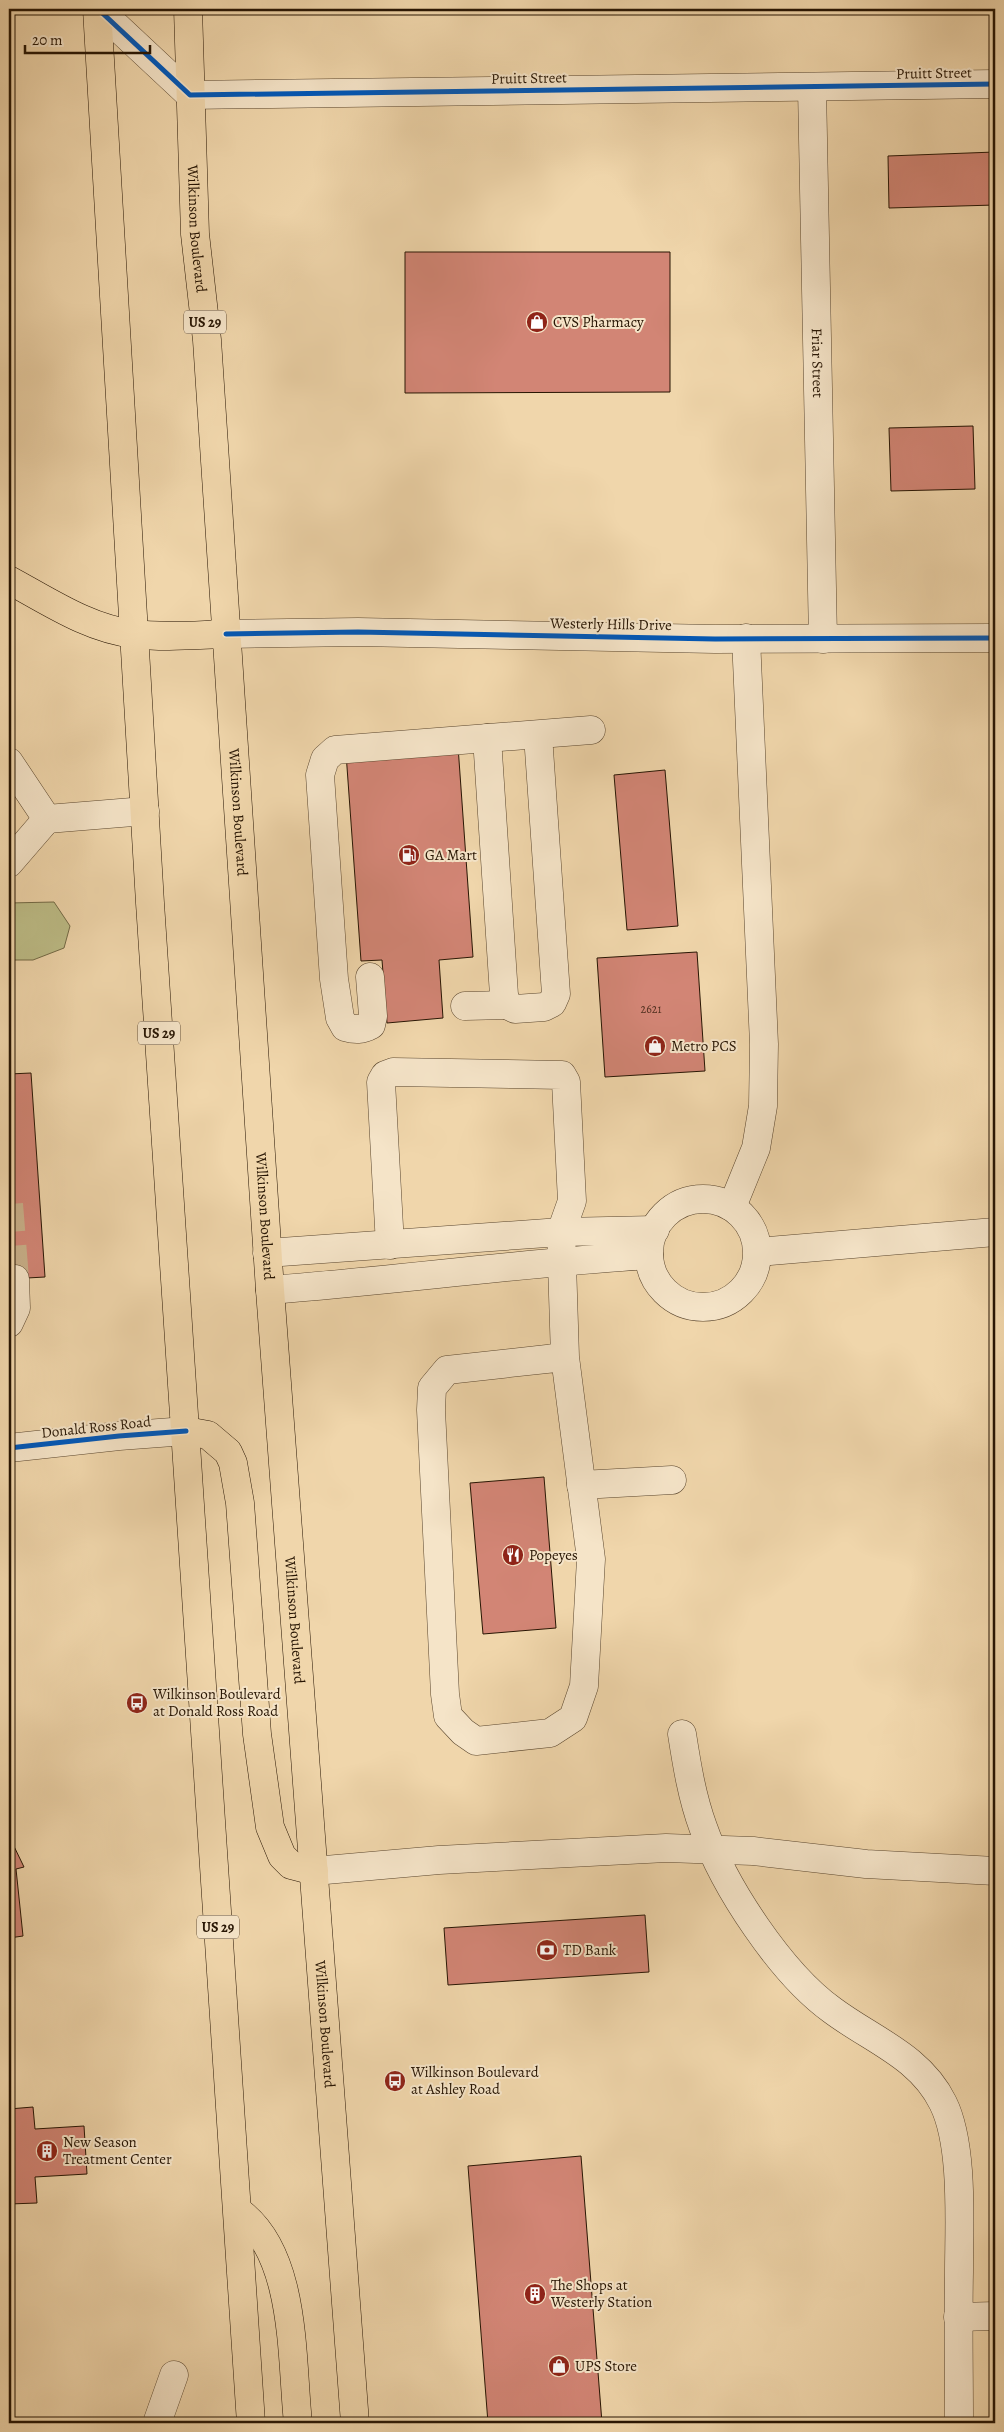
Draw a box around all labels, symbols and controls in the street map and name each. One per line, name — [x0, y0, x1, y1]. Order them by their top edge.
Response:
scale bar — [25, 22, 150, 54]
text: 20 m — [32, 30, 63, 50]
street label: Pruitt Street — [896, 62, 972, 84]
street label: Pruitt Street — [491, 67, 567, 89]
street label: Wilkinson Boulevard — [183, 164, 212, 295]
shop icon: CVS Pharmacy — [525, 310, 549, 334]
road number: US 29 — [184, 311, 226, 334]
place label: CVS Pharmacy — [553, 312, 644, 332]
street label: Friar Street — [807, 328, 828, 398]
street label: Westerly Hills Drive — [549, 613, 672, 635]
street label: Wilkinson Boulevard — [224, 747, 253, 878]
fuel station icon: GA Mart — [397, 843, 421, 867]
place label: GA Mart — [425, 845, 477, 865]
house number: 2621 — [640, 1001, 662, 1017]
road number: US 29 — [138, 1021, 180, 1044]
shop icon: Metro PCS — [643, 1034, 667, 1058]
place label: Metro PCS — [671, 1036, 737, 1056]
street label: Wilkinson Boulevard — [251, 1151, 279, 1282]
street label: Donald Ross Road — [40, 1411, 153, 1443]
restaurant icon: Popeyes — [501, 1543, 525, 1567]
place label: Popeyes — [529, 1545, 578, 1565]
street label: Wilkinson Boulevard — [280, 1555, 310, 1686]
place label: Wilkinson Boulevard at Donald Ross Road — [152, 1684, 282, 1721]
bus stop icon: Wilkinson Boulevard at Donald Ross Road — [125, 1691, 149, 1715]
road number: US 29 — [197, 1915, 239, 1938]
bank icon: TD Bank — [535, 1938, 559, 1962]
place label: TD Bank — [563, 1940, 617, 1960]
street label: Wilkinson Boulevard — [310, 1959, 340, 2090]
place label: Wilkinson Boulevard at Ashley Road — [410, 2062, 540, 2099]
bus stop icon: Wilkinson Boulevard at Ashley Road — [383, 2069, 407, 2093]
place label: New Season Treatment Center — [63, 2132, 172, 2169]
building icon: New Season Treatment Center — [35, 2139, 59, 2163]
place label: The Shops at Westerly Station — [550, 2275, 652, 2312]
building icon: The Shops at Westerly Station — [523, 2282, 547, 2306]
shop icon: UPS Store — [547, 2354, 571, 2378]
place label: UPS Store — [575, 2356, 637, 2376]

